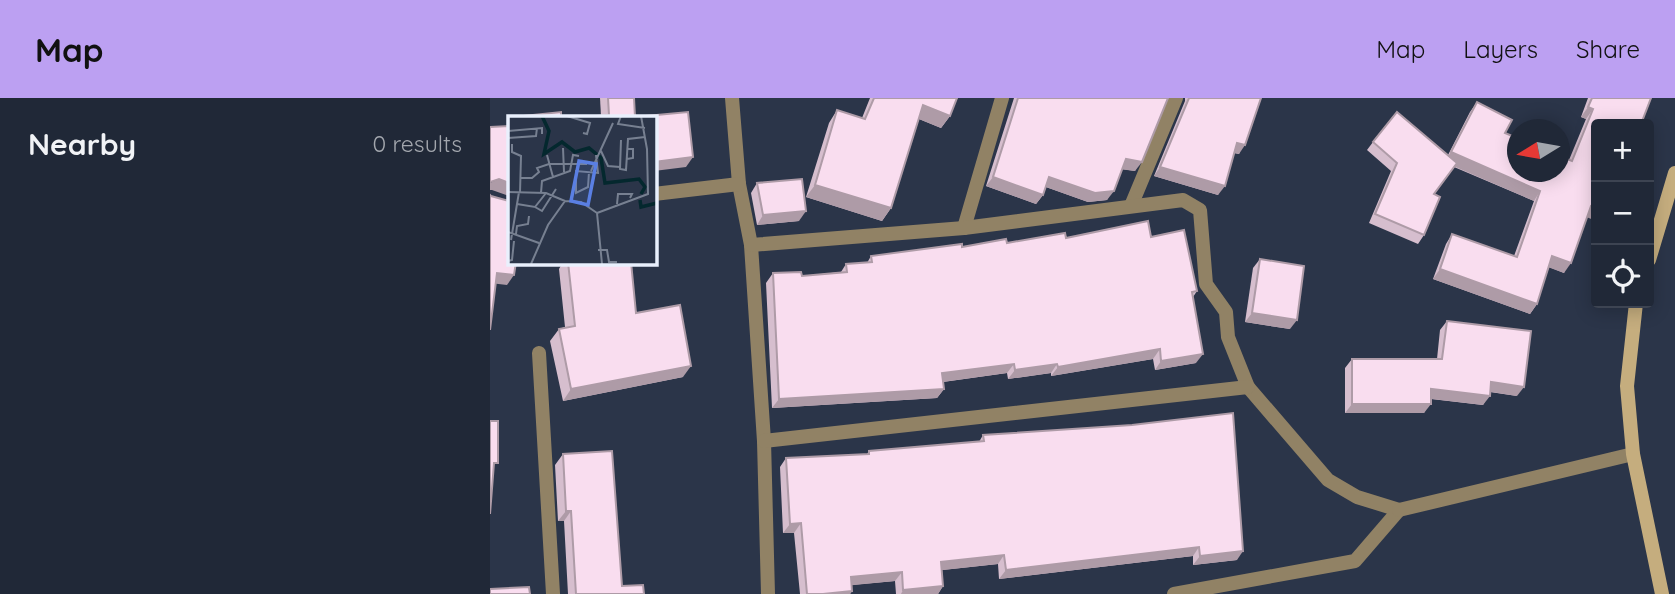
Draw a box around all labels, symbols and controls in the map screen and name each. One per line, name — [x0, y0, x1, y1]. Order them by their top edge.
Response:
text: Map — [35, 29, 103, 70]
text: Map — [1376, 34, 1425, 64]
text: Layers — [1463, 34, 1538, 64]
text: Share — [1576, 34, 1640, 64]
inset map — [508, 116, 656, 264]
north arrow — [1507, 119, 1570, 182]
map controls — [1591, 119, 1654, 308]
button: + — [1591, 119, 1654, 182]
text: Nearby — [28, 125, 136, 163]
text: 0 results — [373, 129, 462, 158]
button: − — [1591, 182, 1654, 245]
button: locate — [1591, 245, 1654, 308]

